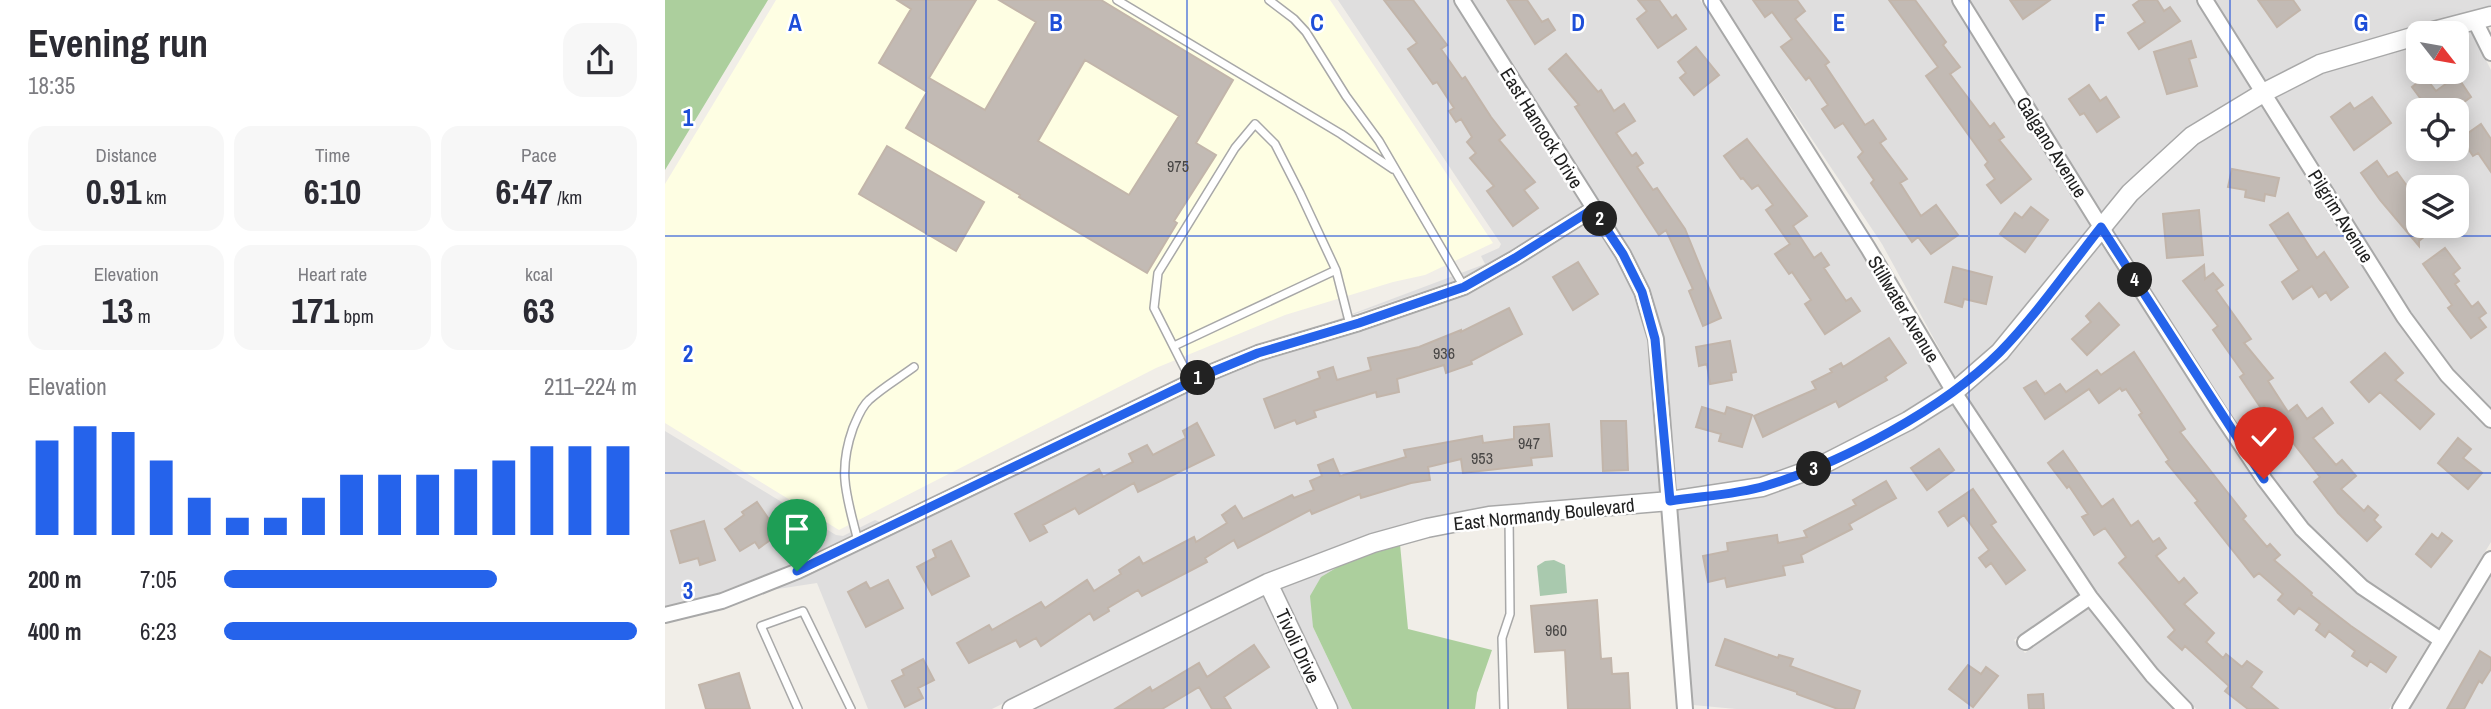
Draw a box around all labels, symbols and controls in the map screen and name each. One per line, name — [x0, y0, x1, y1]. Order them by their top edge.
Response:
text: A — [788, 7, 802, 38]
text: B — [1049, 7, 1063, 38]
text: C — [1310, 7, 1324, 38]
text: D — [1571, 7, 1585, 38]
text: E — [1833, 7, 1845, 38]
text: F — [2094, 7, 2106, 38]
text: G — [2354, 7, 2368, 38]
text: Evening run — [28, 18, 208, 69]
north arrow — [2406, 21, 2469, 84]
map controls — [2406, 21, 2469, 238]
button: share — [563, 23, 637, 97]
street label: East Hancock Drive — [1494, 63, 1590, 193]
text: 18:35 — [28, 70, 75, 101]
street label: Galgano Avenue — [2011, 91, 2093, 203]
button: locate — [2406, 98, 2469, 161]
text: 1 — [683, 102, 694, 133]
text: Distance — [95, 142, 157, 168]
text: Time — [315, 142, 350, 168]
text: Pace — [521, 142, 557, 168]
house number: 975 — [1167, 155, 1189, 177]
street label: Pilgrim Avenue — [2302, 164, 2380, 268]
text: 0.91 — [86, 168, 142, 215]
text: 6:10 — [304, 168, 361, 215]
text: 6:47 — [495, 168, 553, 215]
button: layers — [2406, 175, 2469, 238]
text: km — [142, 184, 167, 210]
text: /km — [553, 184, 582, 210]
pin: 2 — [1583, 202, 1618, 236]
text: 2 — [1595, 205, 1604, 231]
street label: Stillwater Avenue — [1862, 251, 1946, 367]
text: Elevation — [94, 261, 159, 287]
text: Heart rate — [298, 261, 367, 287]
text: kcal — [525, 261, 553, 287]
pin: 4 — [2117, 262, 2153, 298]
text: 4 — [2130, 266, 2139, 292]
text: 13 — [102, 287, 133, 334]
text: 171 — [291, 287, 339, 334]
text: 63 — [523, 287, 555, 334]
text: m — [133, 303, 151, 329]
text: bpm — [339, 303, 374, 329]
text: 2 — [683, 338, 693, 369]
house number: 936 — [1433, 342, 1455, 364]
pin: 1 — [1181, 360, 1215, 396]
text: 1 — [1193, 364, 1202, 390]
text: Elevation — [28, 371, 107, 402]
text: 211–224 m — [544, 371, 637, 402]
pin — [2234, 407, 2294, 479]
icon: check — [2245, 418, 2283, 456]
house number: 947 — [1518, 432, 1540, 454]
house number: 953 — [1471, 447, 1493, 469]
pin: 3 — [1797, 452, 1831, 486]
text: 3 — [1809, 455, 1818, 481]
street label: East Normandy Boulevard — [1452, 492, 1636, 536]
pin — [767, 499, 827, 571]
icon: arrive — [778, 510, 816, 548]
text: 200 m — [28, 564, 81, 595]
text: 7:05 — [140, 564, 177, 595]
text: 3 — [683, 575, 693, 606]
street label: Tivoli Drive — [1269, 605, 1327, 687]
text: 400 m — [28, 616, 81, 647]
text: 6:23 — [140, 616, 177, 647]
house number: 960 — [1545, 619, 1567, 641]

